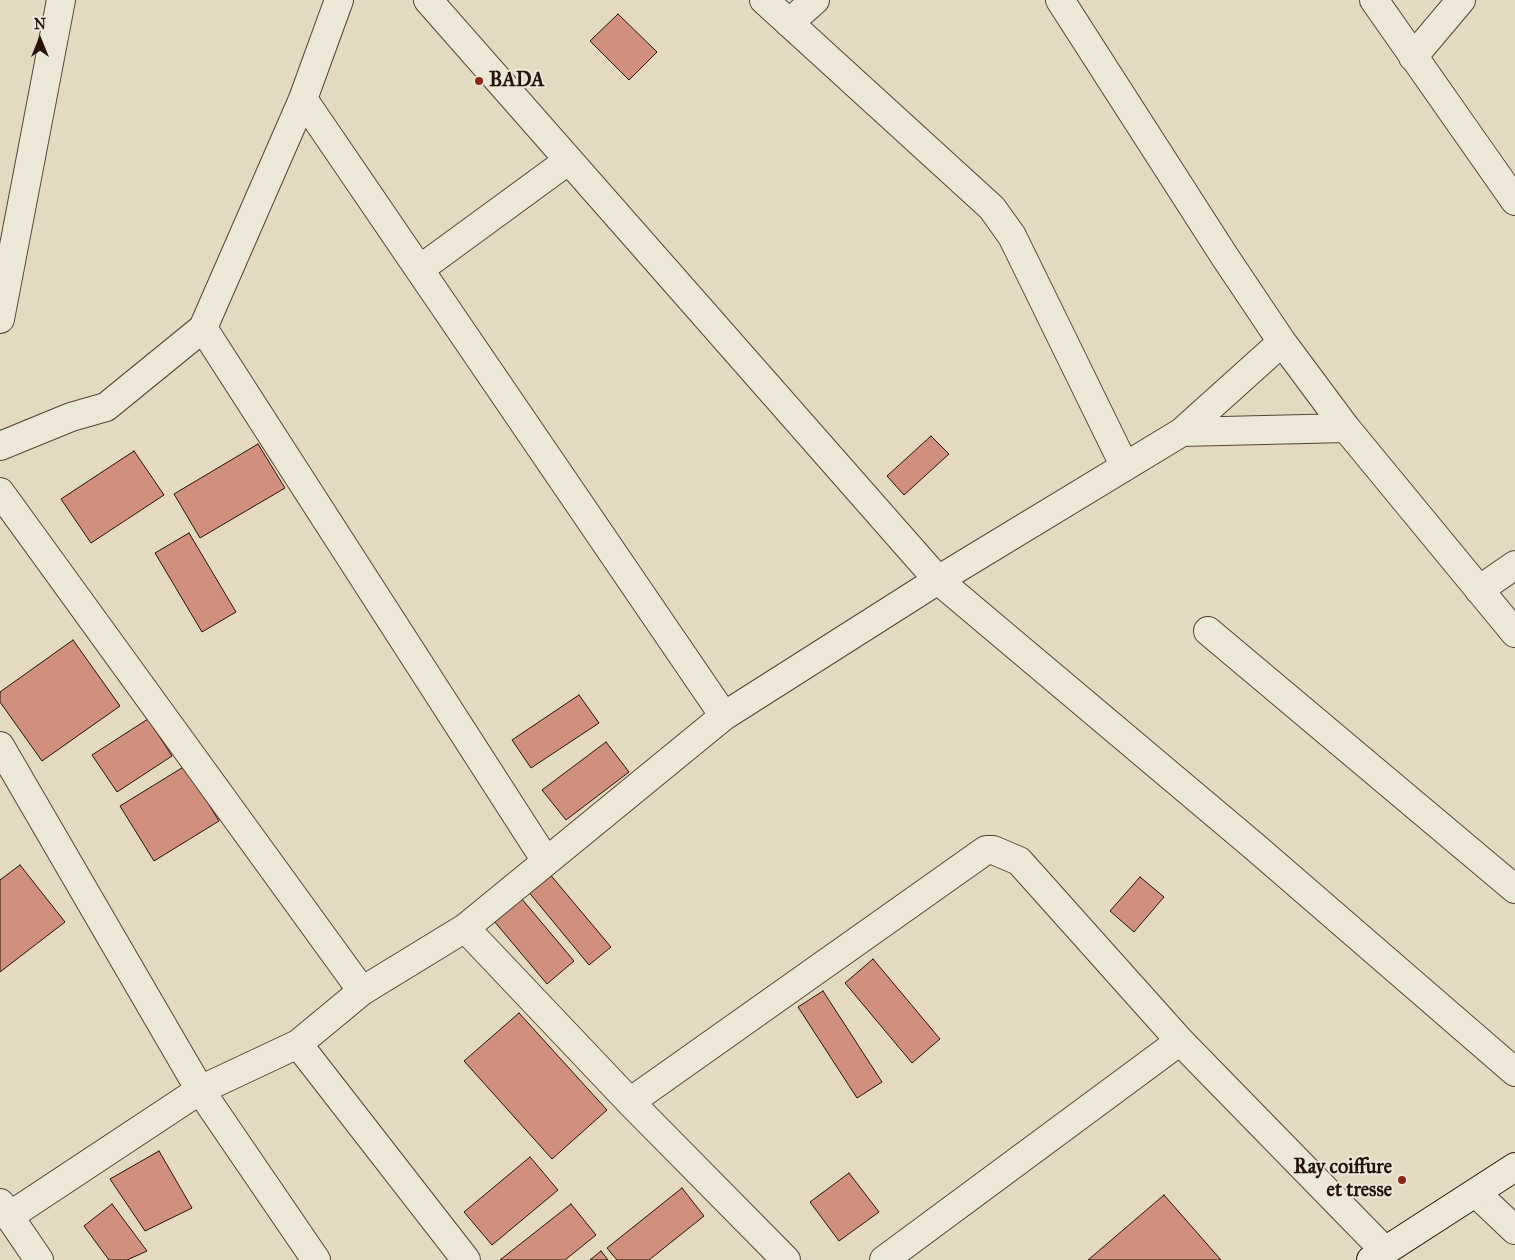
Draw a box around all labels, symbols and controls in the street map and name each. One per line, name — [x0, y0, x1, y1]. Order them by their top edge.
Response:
north arrow — [15, 15, 65, 65]
text: N — [34, 16, 46, 33]
place label: BADA — [489, 69, 545, 93]
marker: BADA — [473, 75, 485, 87]
place label: Ray coiffure et tresse — [1294, 1156, 1392, 1203]
marker: Ray coiffure et tresse — [1396, 1174, 1408, 1186]

